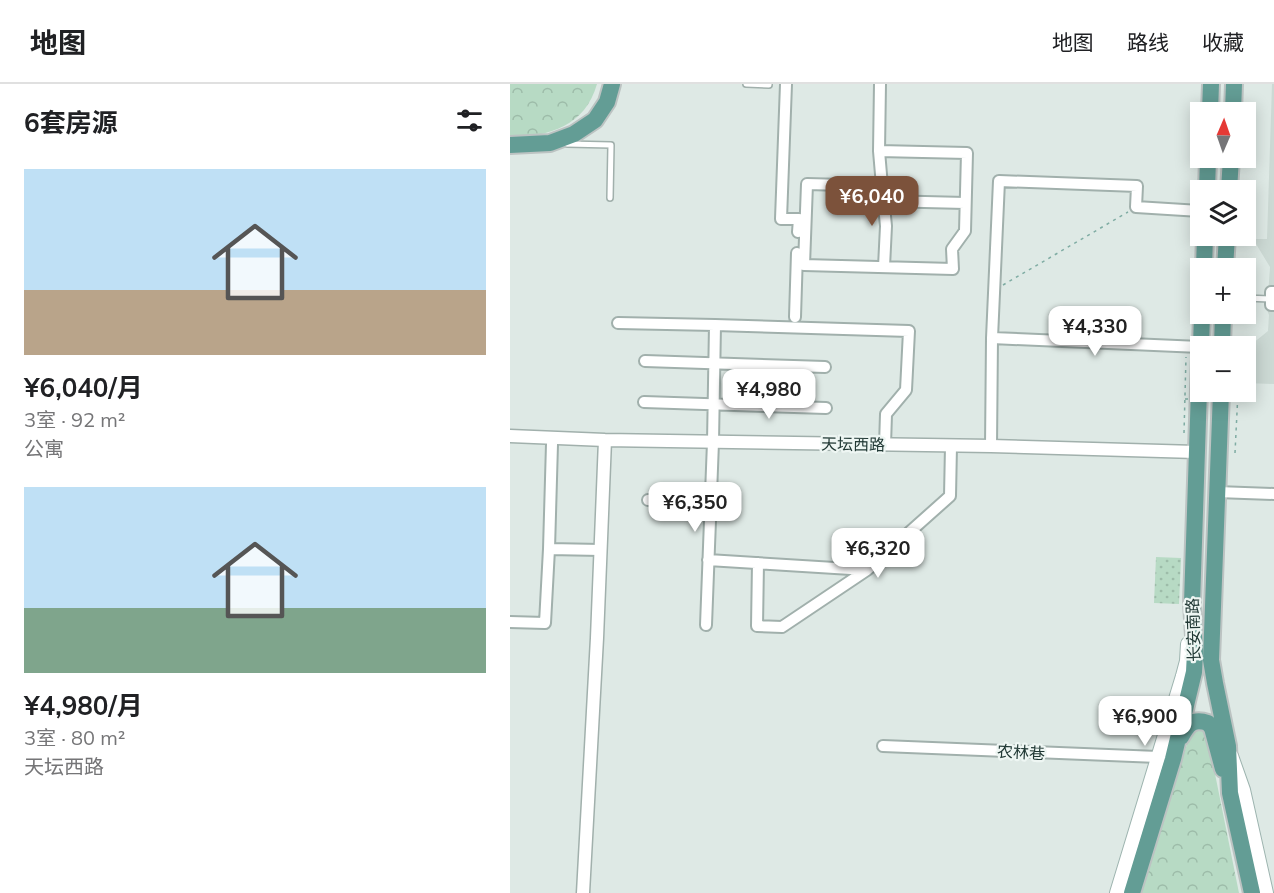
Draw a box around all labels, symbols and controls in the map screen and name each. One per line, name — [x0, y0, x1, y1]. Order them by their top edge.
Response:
text: 地图 — [30, 25, 86, 60]
text: 地图 — [1052, 29, 1094, 55]
text: 路线 — [1127, 29, 1169, 55]
text: 收藏 — [1202, 29, 1244, 55]
north arrow — [1190, 102, 1256, 168]
map controls — [1190, 102, 1256, 402]
icon: filters — [453, 104, 486, 137]
text: 6套房源 — [24, 106, 118, 139]
pin: ¥6,040 — [823, 176, 921, 227]
button: layers — [1190, 180, 1256, 246]
text: ¥6,040 — [840, 183, 904, 208]
icon: home — [201, 208, 309, 316]
button: + — [1190, 258, 1256, 324]
pin: ¥4,330 — [1046, 306, 1144, 357]
text: ¥4,330 — [1063, 313, 1127, 338]
button: − — [1190, 336, 1256, 402]
pin: ¥4,980 — [720, 369, 818, 420]
text: ¥6,040/月 — [24, 371, 143, 404]
text: ¥4,980 — [737, 376, 801, 401]
text: 3室 · 92 m² — [24, 407, 125, 432]
street label: 天坛西路 — [821, 433, 885, 455]
text: 公寓 — [24, 436, 64, 461]
pin: ¥6,350 — [646, 482, 744, 533]
text: ¥6,350 — [663, 489, 727, 514]
icon: home — [201, 526, 309, 634]
pin: ¥6,320 — [829, 528, 927, 579]
text: ¥6,320 — [846, 535, 910, 560]
street label: 长安南路 — [1182, 598, 1204, 662]
text: ¥4,980/月 — [24, 689, 143, 722]
pin: ¥6,900 — [1096, 696, 1194, 747]
text: ¥6,900 — [1113, 703, 1177, 728]
text: 3室 · 80 m² — [24, 725, 125, 750]
street label: 农林巷 — [997, 741, 1045, 763]
text: 天坛西路 — [24, 754, 104, 779]

